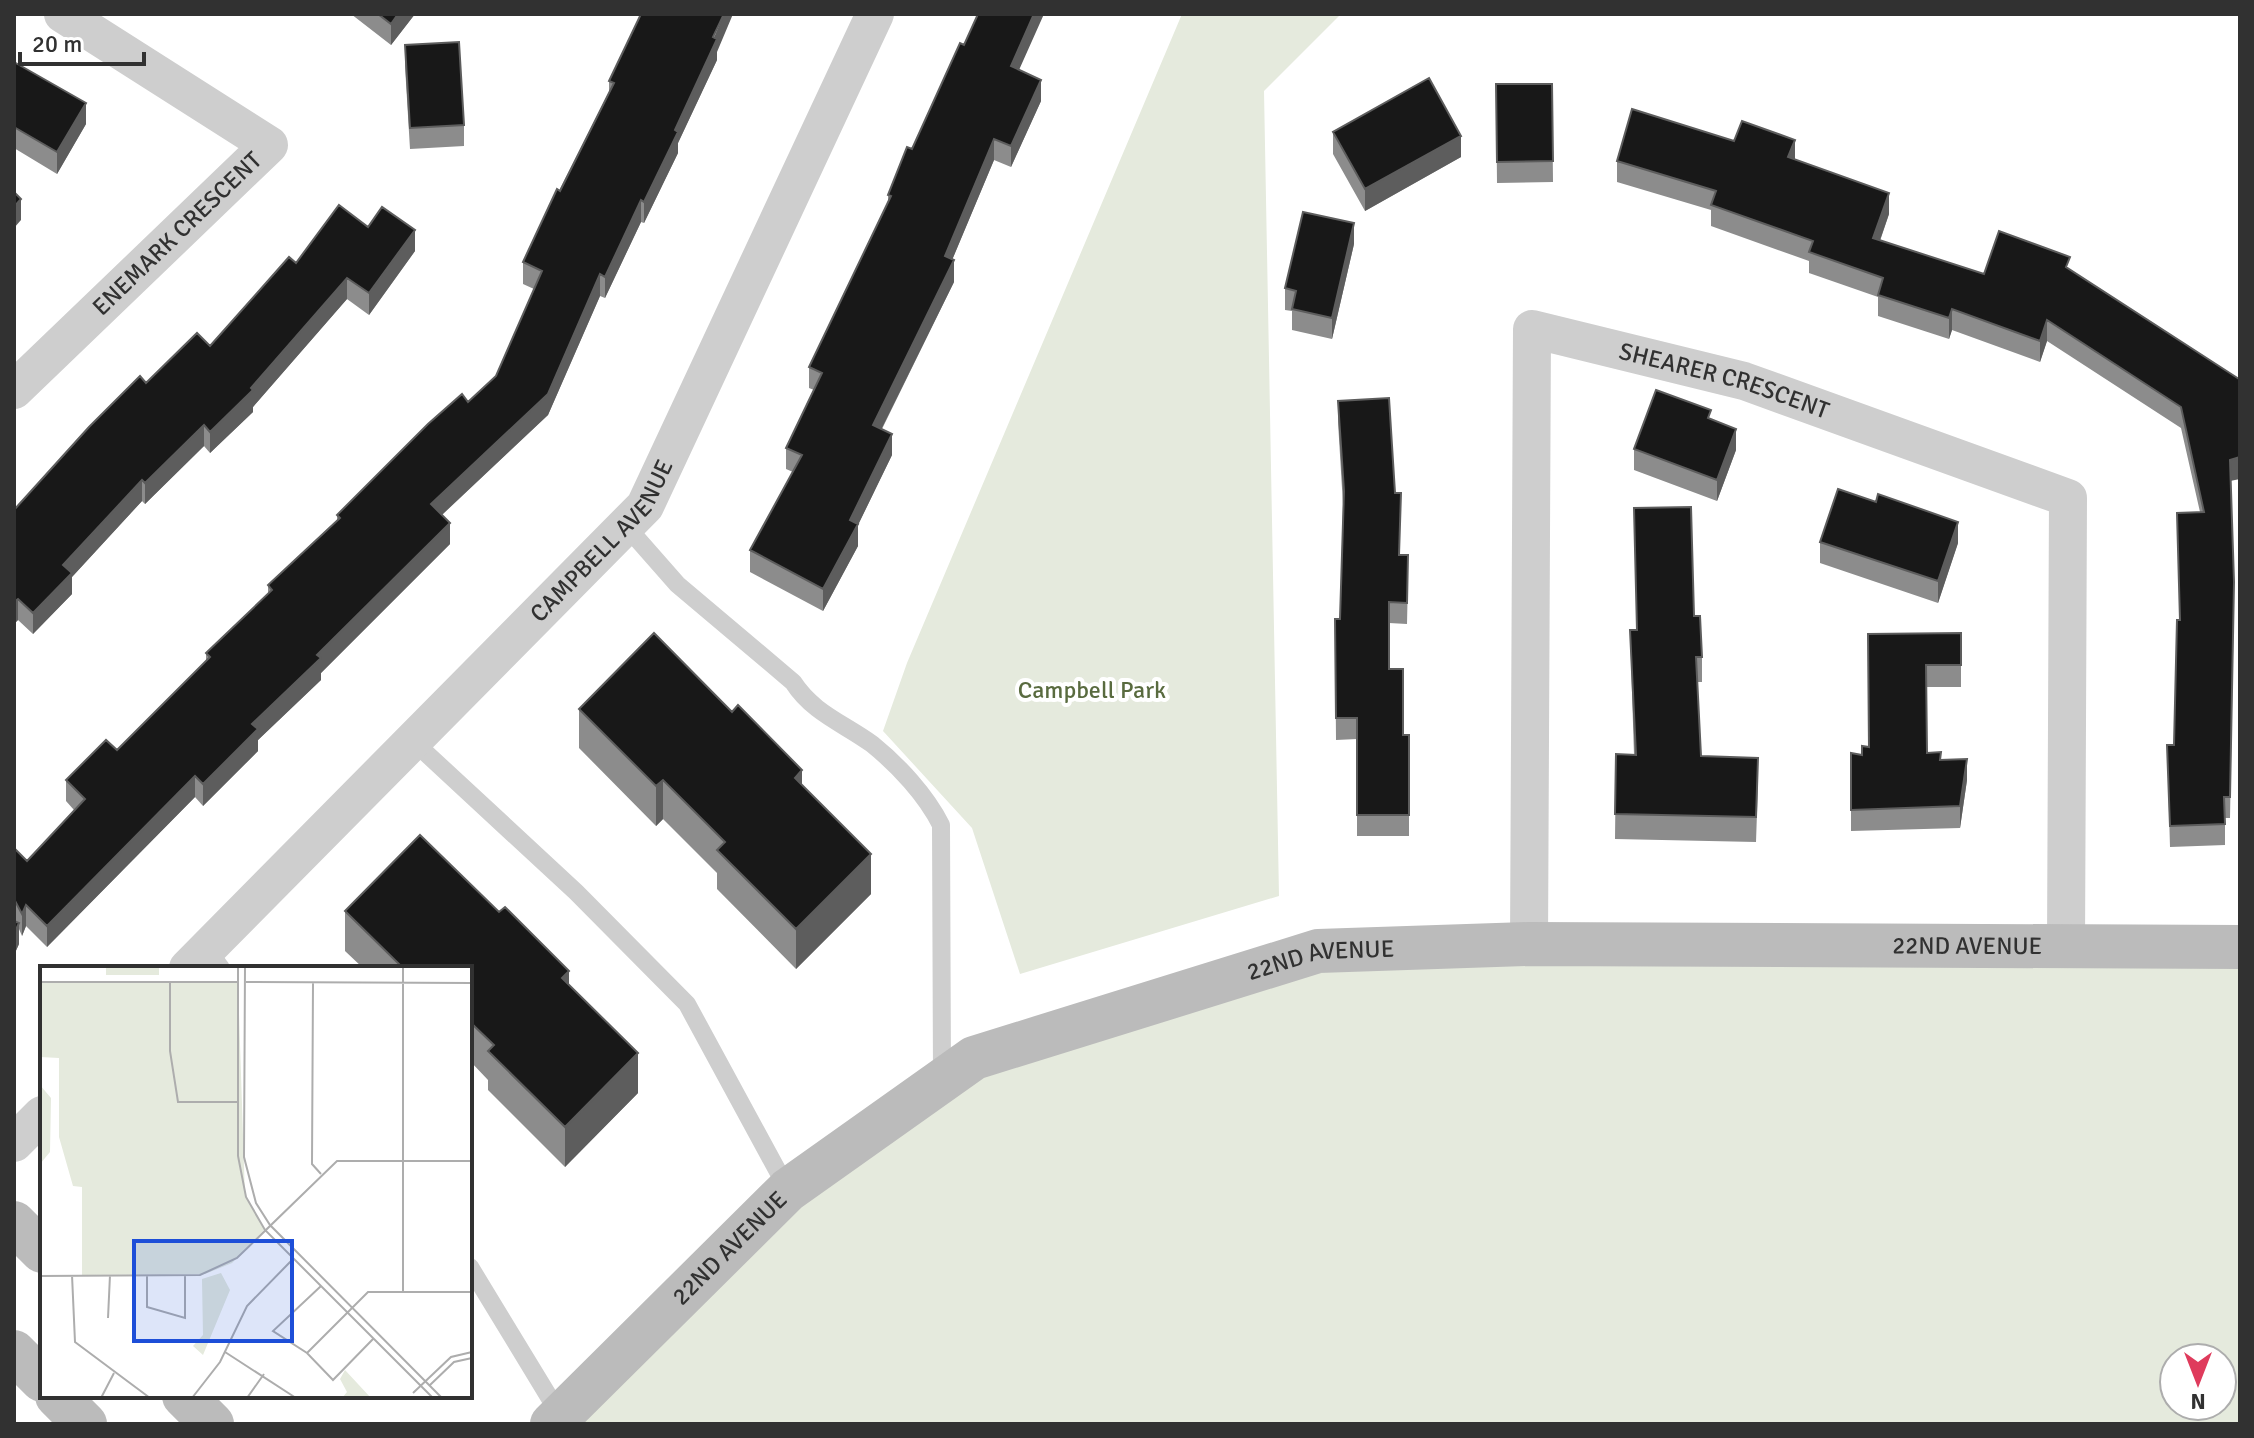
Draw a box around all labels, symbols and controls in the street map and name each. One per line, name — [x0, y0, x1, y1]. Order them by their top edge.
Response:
scale bar — [20, 16, 144, 66]
text: 20 m — [32, 29, 82, 59]
street label: ENEMARK CRESCENT — [86, 145, 268, 322]
street label: SHEARER CRESCENT — [1616, 336, 1833, 426]
street label: CAMPBELL AVENUE — [524, 455, 680, 628]
park label: Campbell Park — [1018, 675, 1166, 705]
street label: 22ND AVENUE — [1892, 931, 2042, 961]
street label: 22ND AVENUE — [1243, 933, 1395, 987]
inset map — [40, 966, 472, 1398]
street label: 22ND AVENUE — [666, 1185, 793, 1311]
north arrow — [2158, 1342, 2238, 1422]
text: N — [2190, 1388, 2206, 1415]

